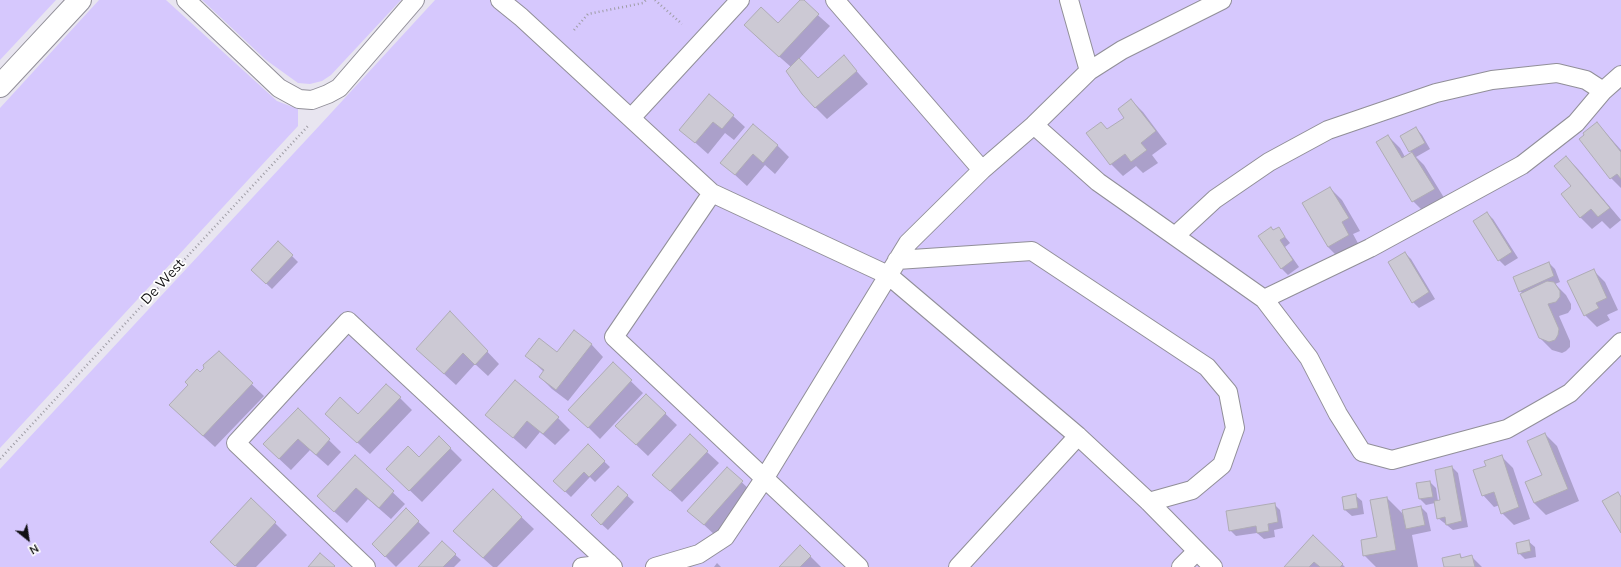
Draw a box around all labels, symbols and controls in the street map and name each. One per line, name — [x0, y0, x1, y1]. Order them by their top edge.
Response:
street label: De West — [138, 256, 188, 308]
north arrow — [8, 519, 48, 559]
text: N — [27, 541, 41, 558]

